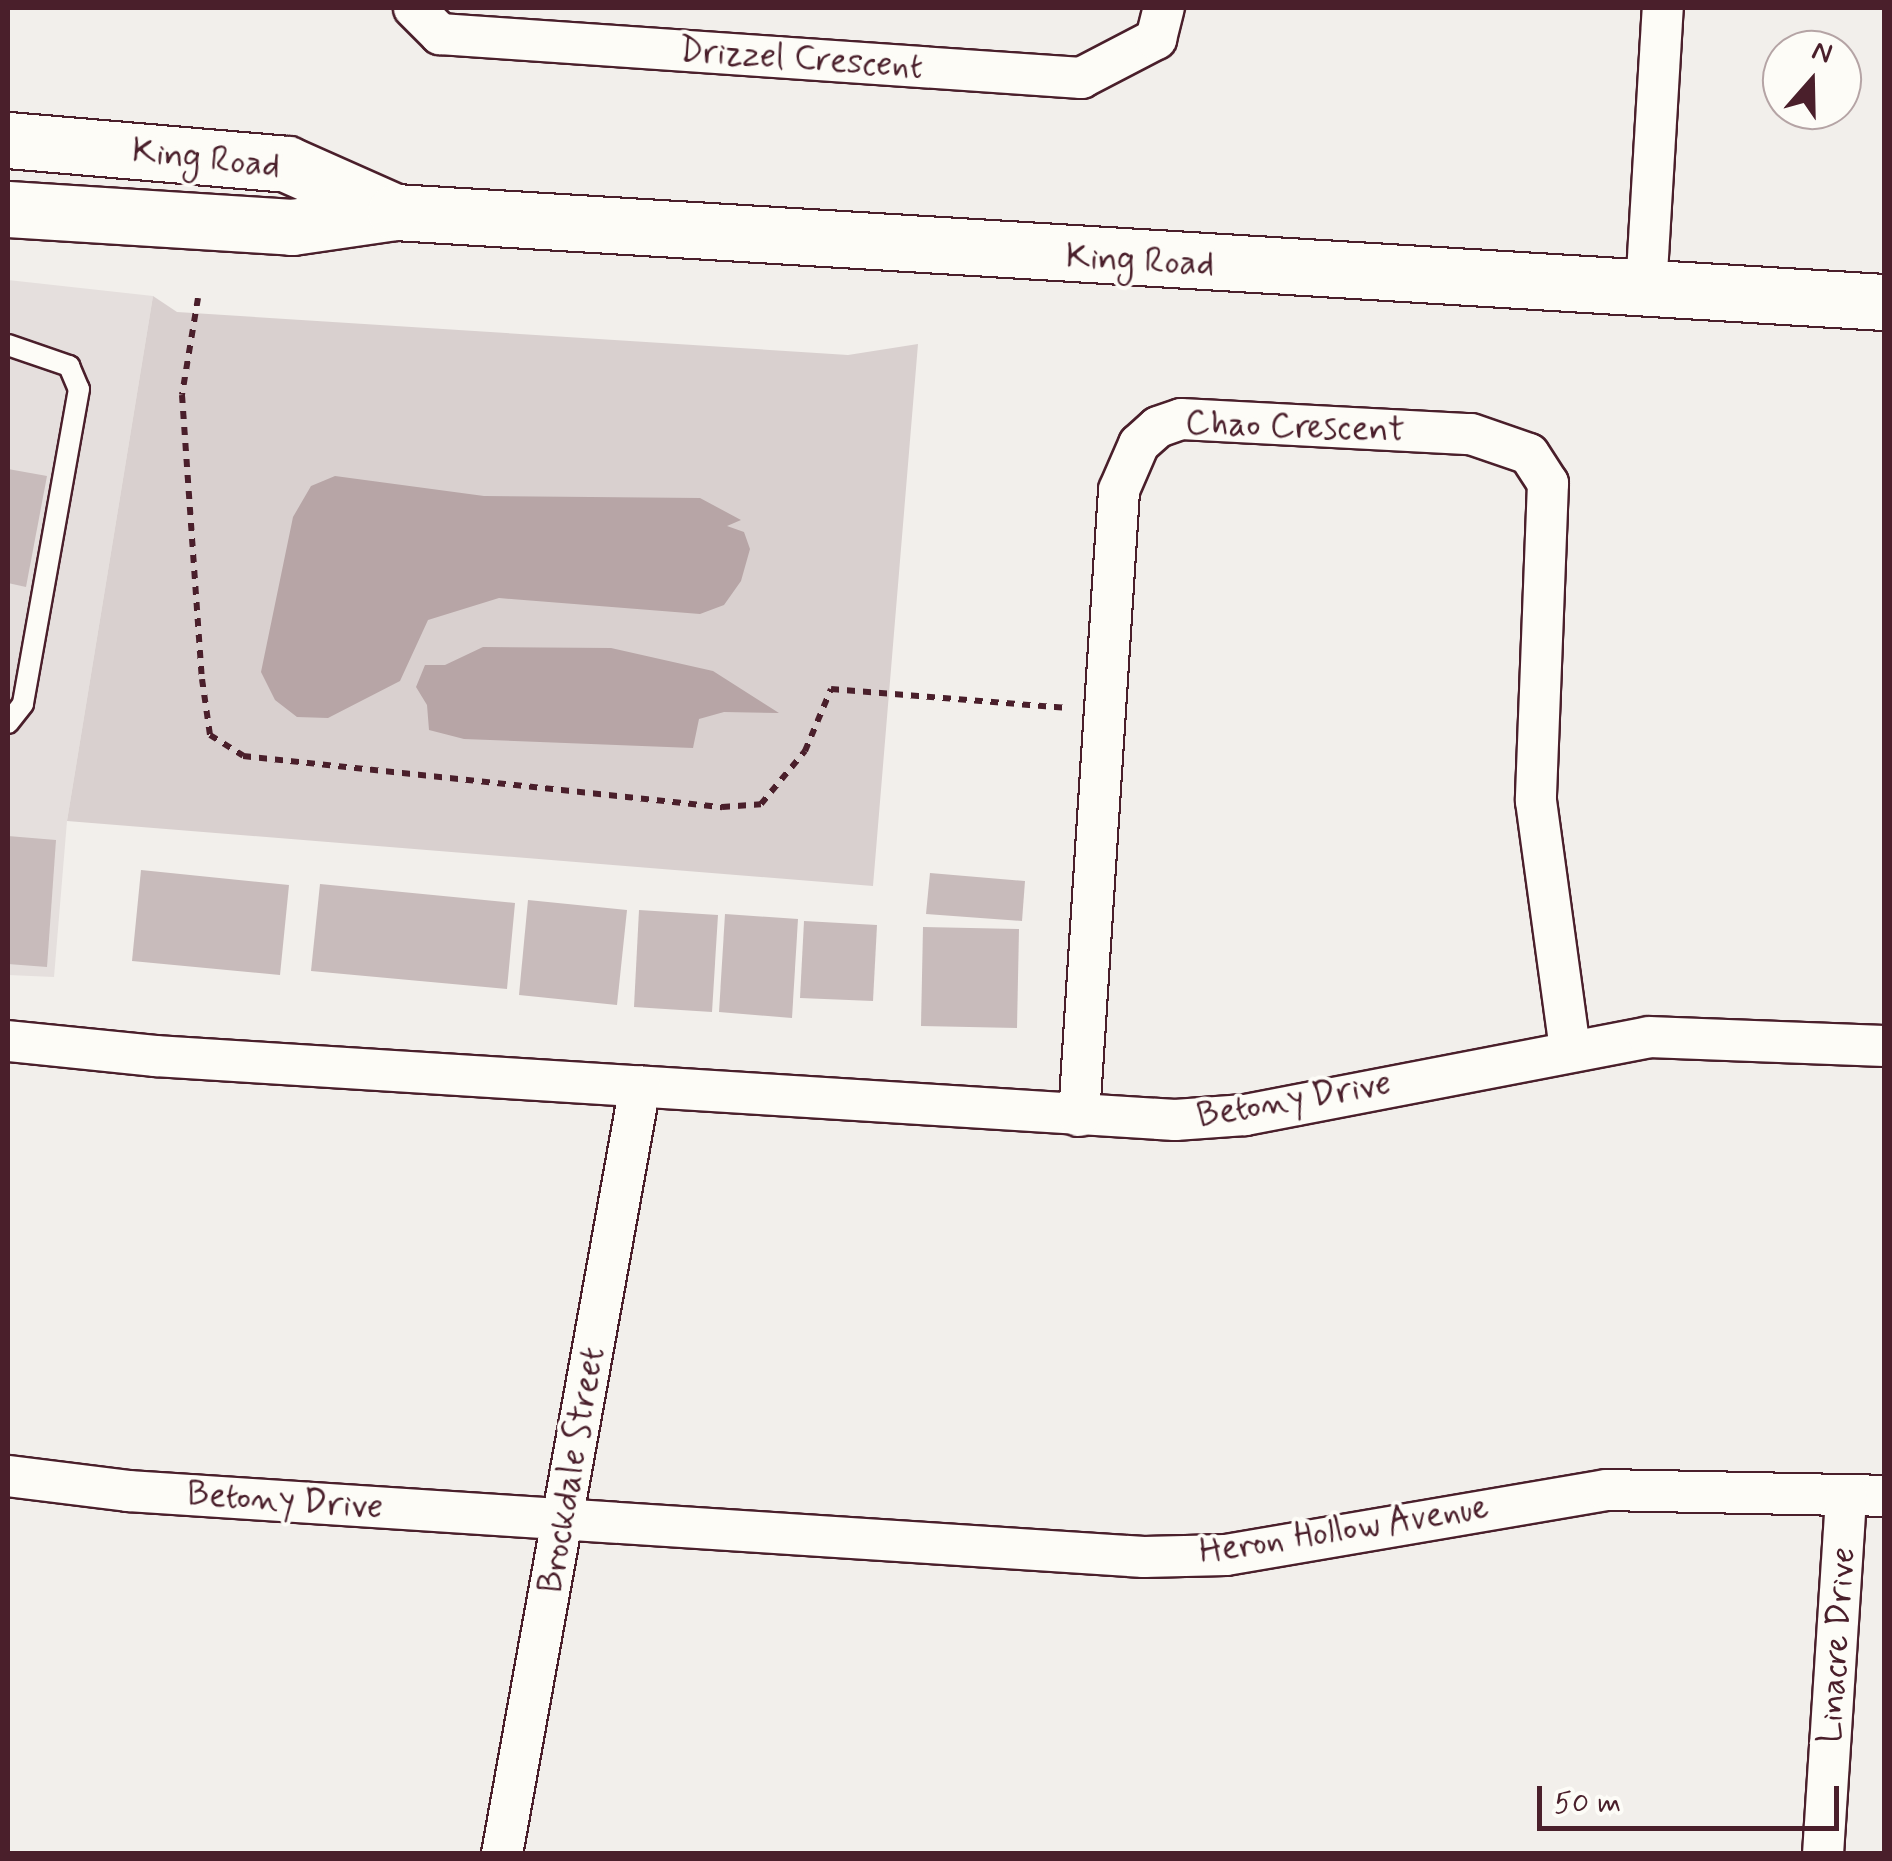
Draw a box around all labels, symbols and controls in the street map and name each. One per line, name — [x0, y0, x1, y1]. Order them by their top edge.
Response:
street label: Drizzel Crescent — [675, 29, 927, 89]
north arrow — [1762, 30, 1862, 130]
text: N — [1807, 33, 1837, 74]
street label: King Road — [130, 130, 282, 188]
street label: King Road — [1065, 236, 1215, 286]
street label: Chao Crescent — [1185, 402, 1405, 452]
street label: Betony Drive — [1194, 1062, 1394, 1138]
street label: Brockdale Street — [529, 1341, 615, 1599]
street label: Betony Drive — [186, 1473, 384, 1529]
street label: Heron Hollow Avenue — [1190, 1485, 1498, 1575]
street label: Linacre Drive — [1809, 1547, 1865, 1743]
scale bar — [1542, 1766, 1844, 1828]
text: 50 m — [1554, 1784, 1621, 1823]

